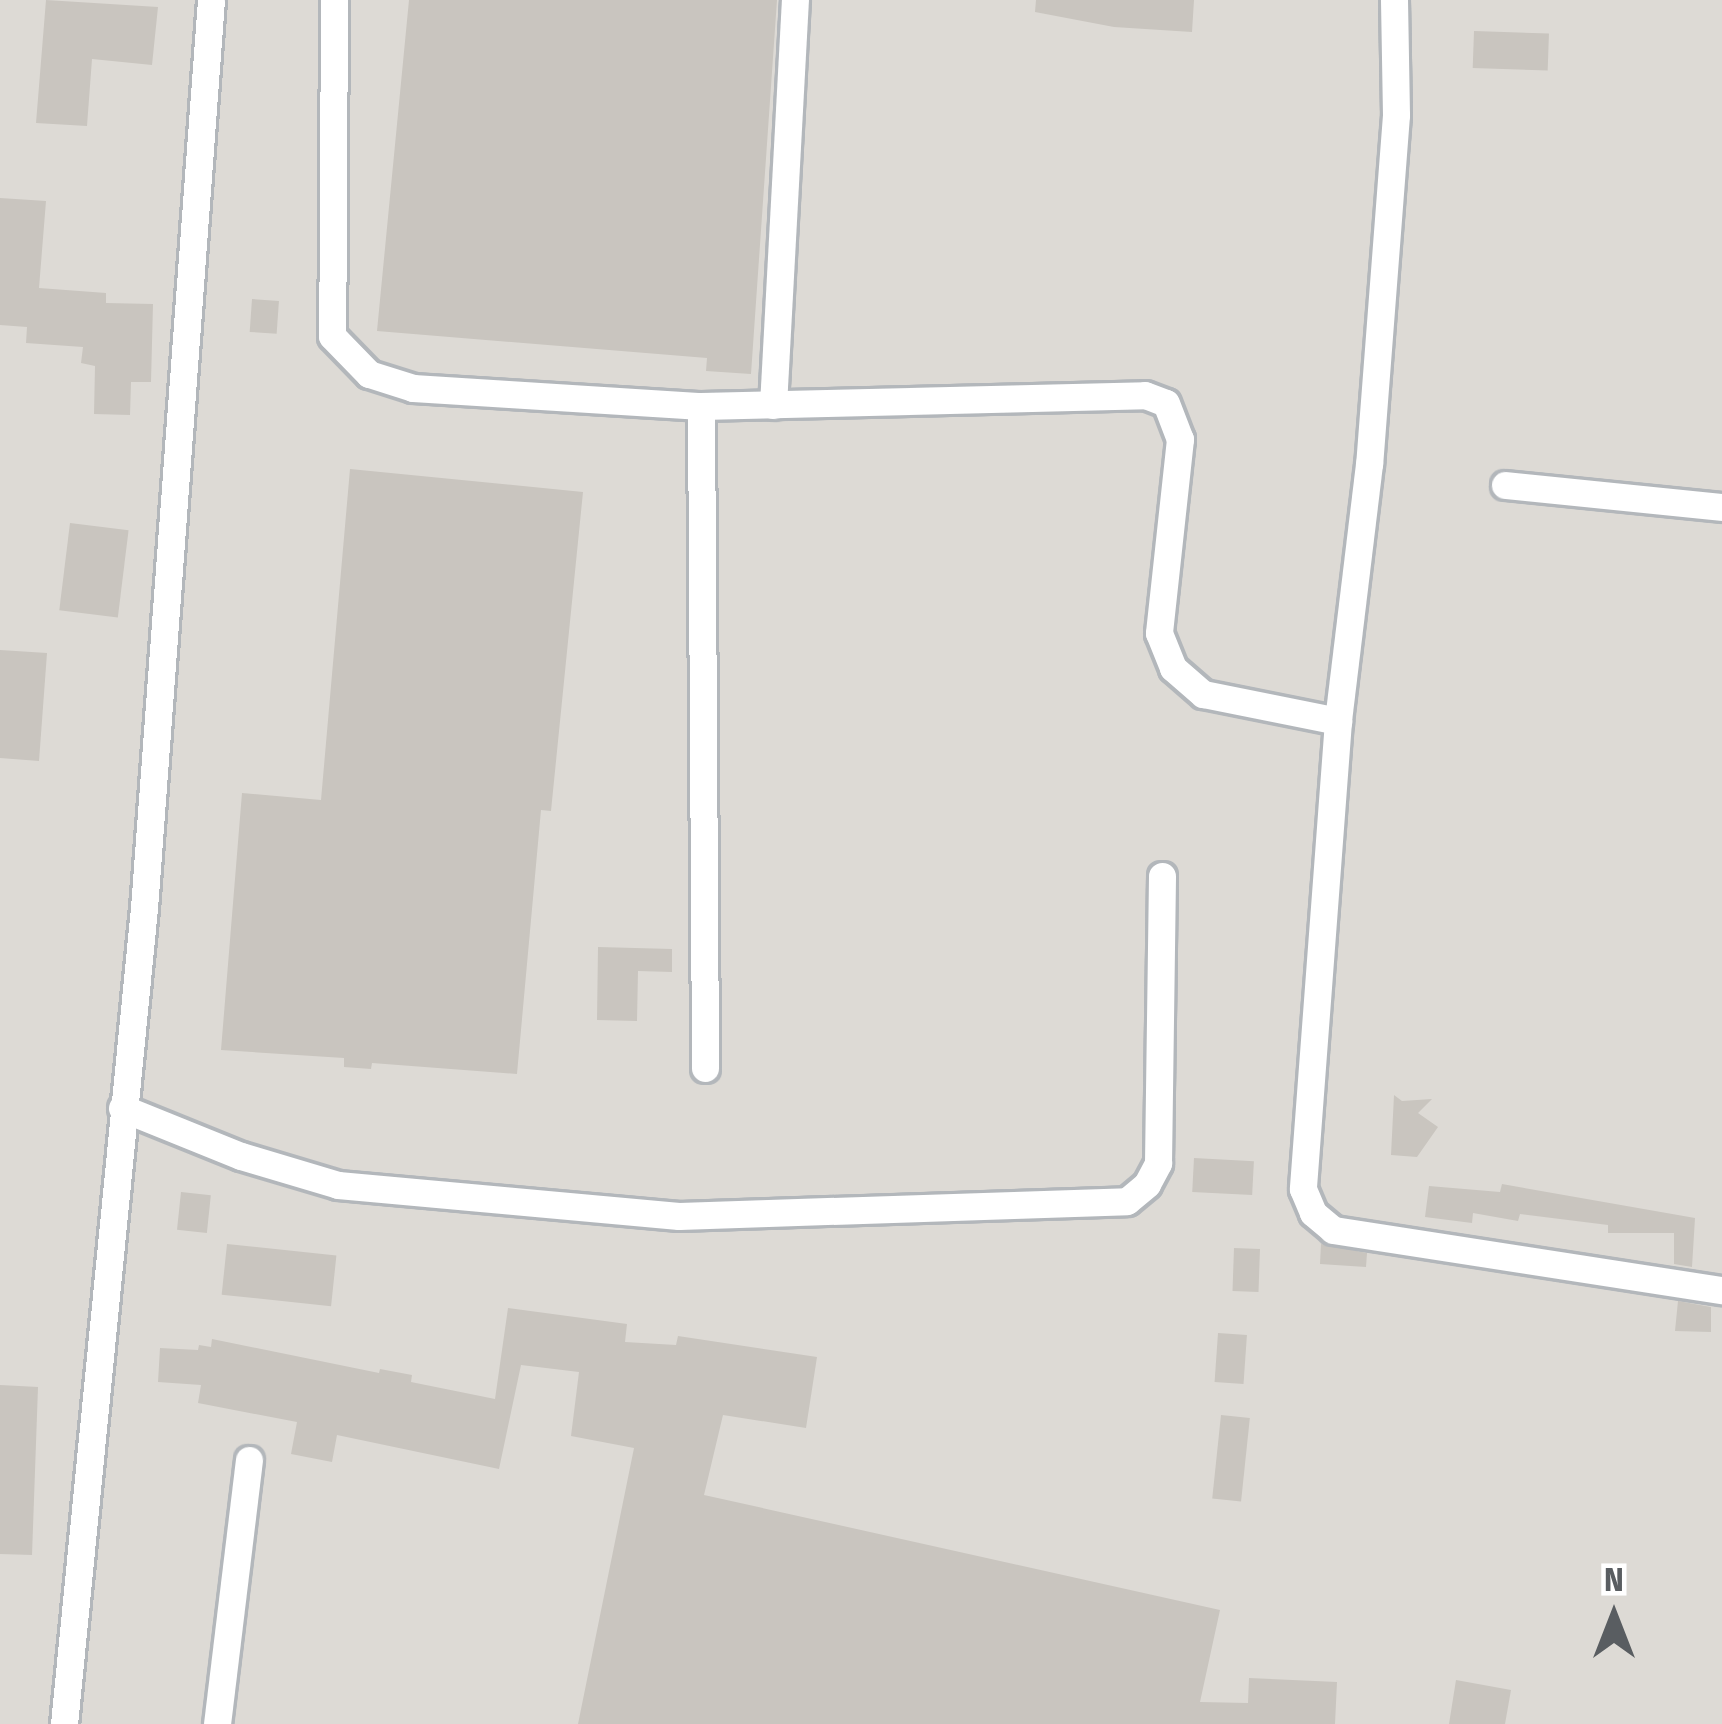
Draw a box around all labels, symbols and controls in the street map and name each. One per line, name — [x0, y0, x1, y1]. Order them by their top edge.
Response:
north arrow — [1554, 1556, 1674, 1676]
text: N — [1604, 1560, 1624, 1600]

